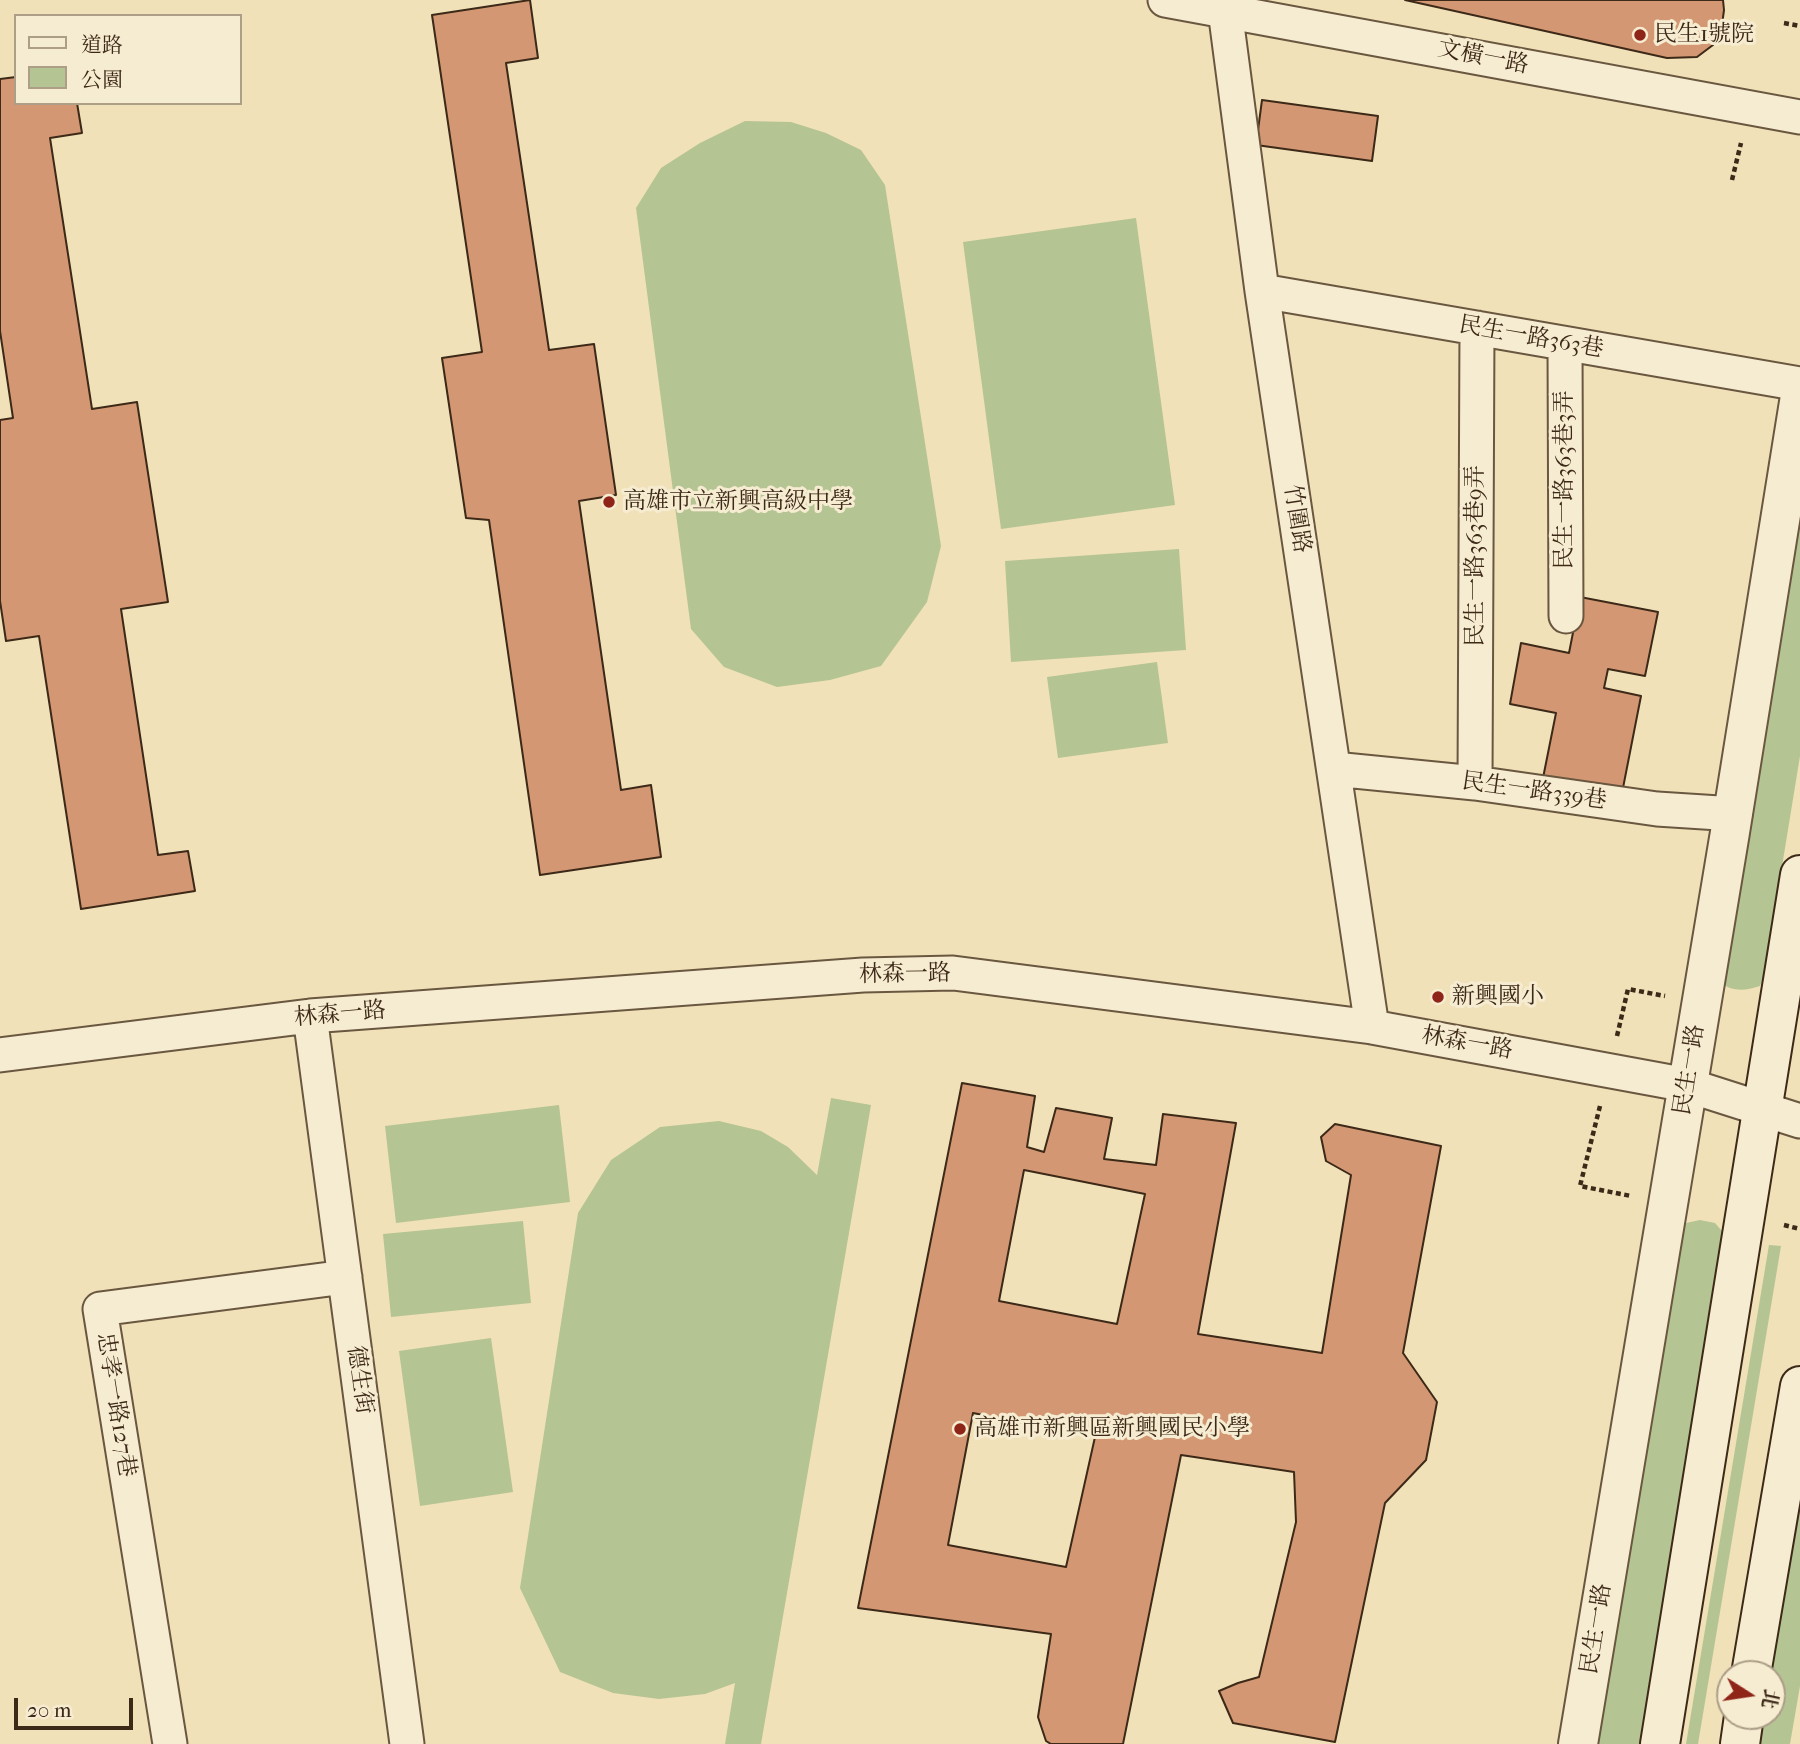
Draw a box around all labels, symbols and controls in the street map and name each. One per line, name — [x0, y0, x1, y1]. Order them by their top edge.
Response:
legend — [14, 14, 242, 105]
place label: 民生1號院 — [1654, 21, 1754, 49]
marker: 民生1號院 — [1632, 27, 1648, 43]
text: 道路 — [81, 33, 123, 57]
street label: 文橫一路 — [1435, 36, 1531, 80]
text: 公園 — [81, 68, 123, 92]
street label: 民生一路363巷 — [1457, 312, 1605, 364]
street label: 民生一路363巷3弄 — [1551, 391, 1579, 569]
street label: 民生一路363巷9弄 — [1462, 465, 1490, 647]
street label: 竹圍路 — [1277, 483, 1315, 555]
place label: 高雄市立新興高級中學 — [623, 488, 853, 516]
marker: 高雄市立新興高級中學 — [601, 494, 617, 510]
street label: 民生一路339巷 — [1460, 768, 1608, 816]
street label: 林森一路 — [859, 960, 951, 990]
place label: 新興國小 — [1452, 983, 1544, 1011]
marker: 新興國小 — [1430, 989, 1446, 1005]
street label: 林森一路 — [293, 997, 387, 1033]
street label: 林森一路 — [1419, 1022, 1515, 1066]
street label: 民生一路 — [1669, 1022, 1711, 1118]
street label: 忠孝一路127巷 — [90, 1331, 140, 1479]
street label: 德生街 — [341, 1344, 377, 1416]
place label: 高雄市新興區新興國民小學 — [974, 1415, 1250, 1443]
marker: 高雄市新興區新興國民小學 — [952, 1421, 968, 1437]
street label: 民生一路 — [1576, 1581, 1618, 1677]
north arrow — [1716, 1660, 1786, 1730]
scale bar — [18, 1684, 136, 1728]
text: 北 — [1757, 1687, 1782, 1711]
text: 20 m — [27, 1698, 71, 1722]

